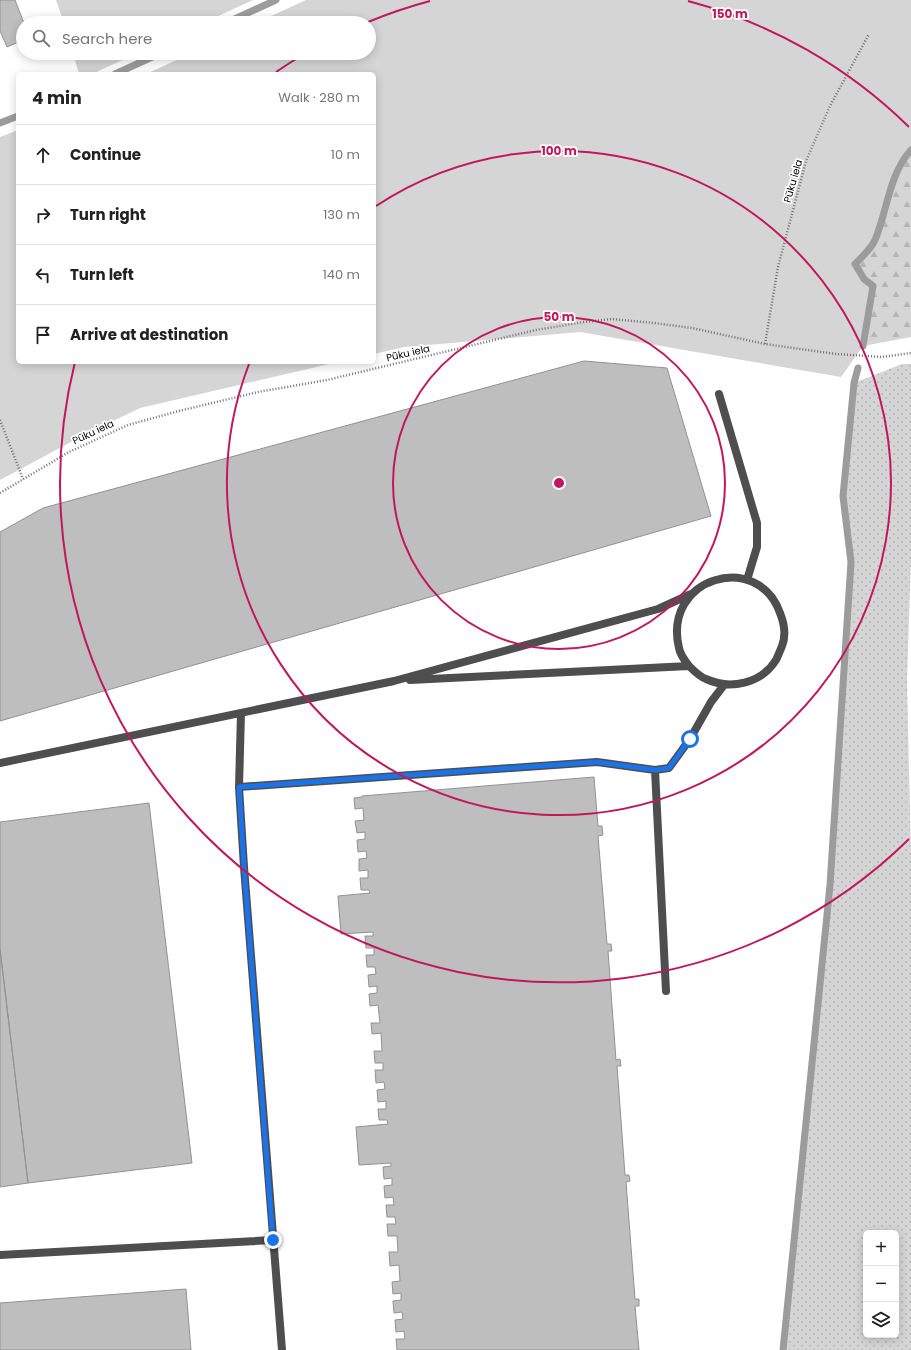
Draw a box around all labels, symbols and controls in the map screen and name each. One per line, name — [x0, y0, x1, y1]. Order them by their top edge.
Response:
text: 150 m — [712, 5, 748, 22]
search box — [16, 16, 376, 60]
icon: search — [30, 27, 52, 49]
text: Search here — [62, 28, 152, 49]
text: 4 min — [32, 86, 82, 110]
text: Walk · 280 m — [278, 88, 360, 107]
text: 100 m — [541, 142, 577, 159]
icon: ahead — [32, 144, 54, 166]
text: Continue — [70, 144, 141, 165]
text: 10 m — [331, 145, 360, 164]
street label: Pūku iela — [780, 158, 806, 204]
icon: right — [32, 204, 54, 226]
text: Turn right — [70, 204, 146, 225]
text: 130 m — [323, 205, 360, 224]
icon: left — [32, 264, 54, 286]
text: Turn left — [70, 264, 134, 285]
text: 140 m — [323, 265, 360, 284]
text: 50 m — [544, 308, 575, 325]
icon: arrive — [32, 324, 54, 346]
text: Arrive at destination — [70, 324, 228, 345]
street label: Pūku iela — [385, 341, 431, 365]
street label: Pūku iela — [70, 416, 116, 448]
centre of rings — [552, 476, 566, 490]
route start — [681, 730, 699, 748]
map controls — [863, 1230, 899, 1338]
button: + — [863, 1230, 899, 1266]
route end — [264, 1231, 282, 1249]
button: − — [863, 1266, 899, 1302]
button: layers — [863, 1302, 899, 1338]

